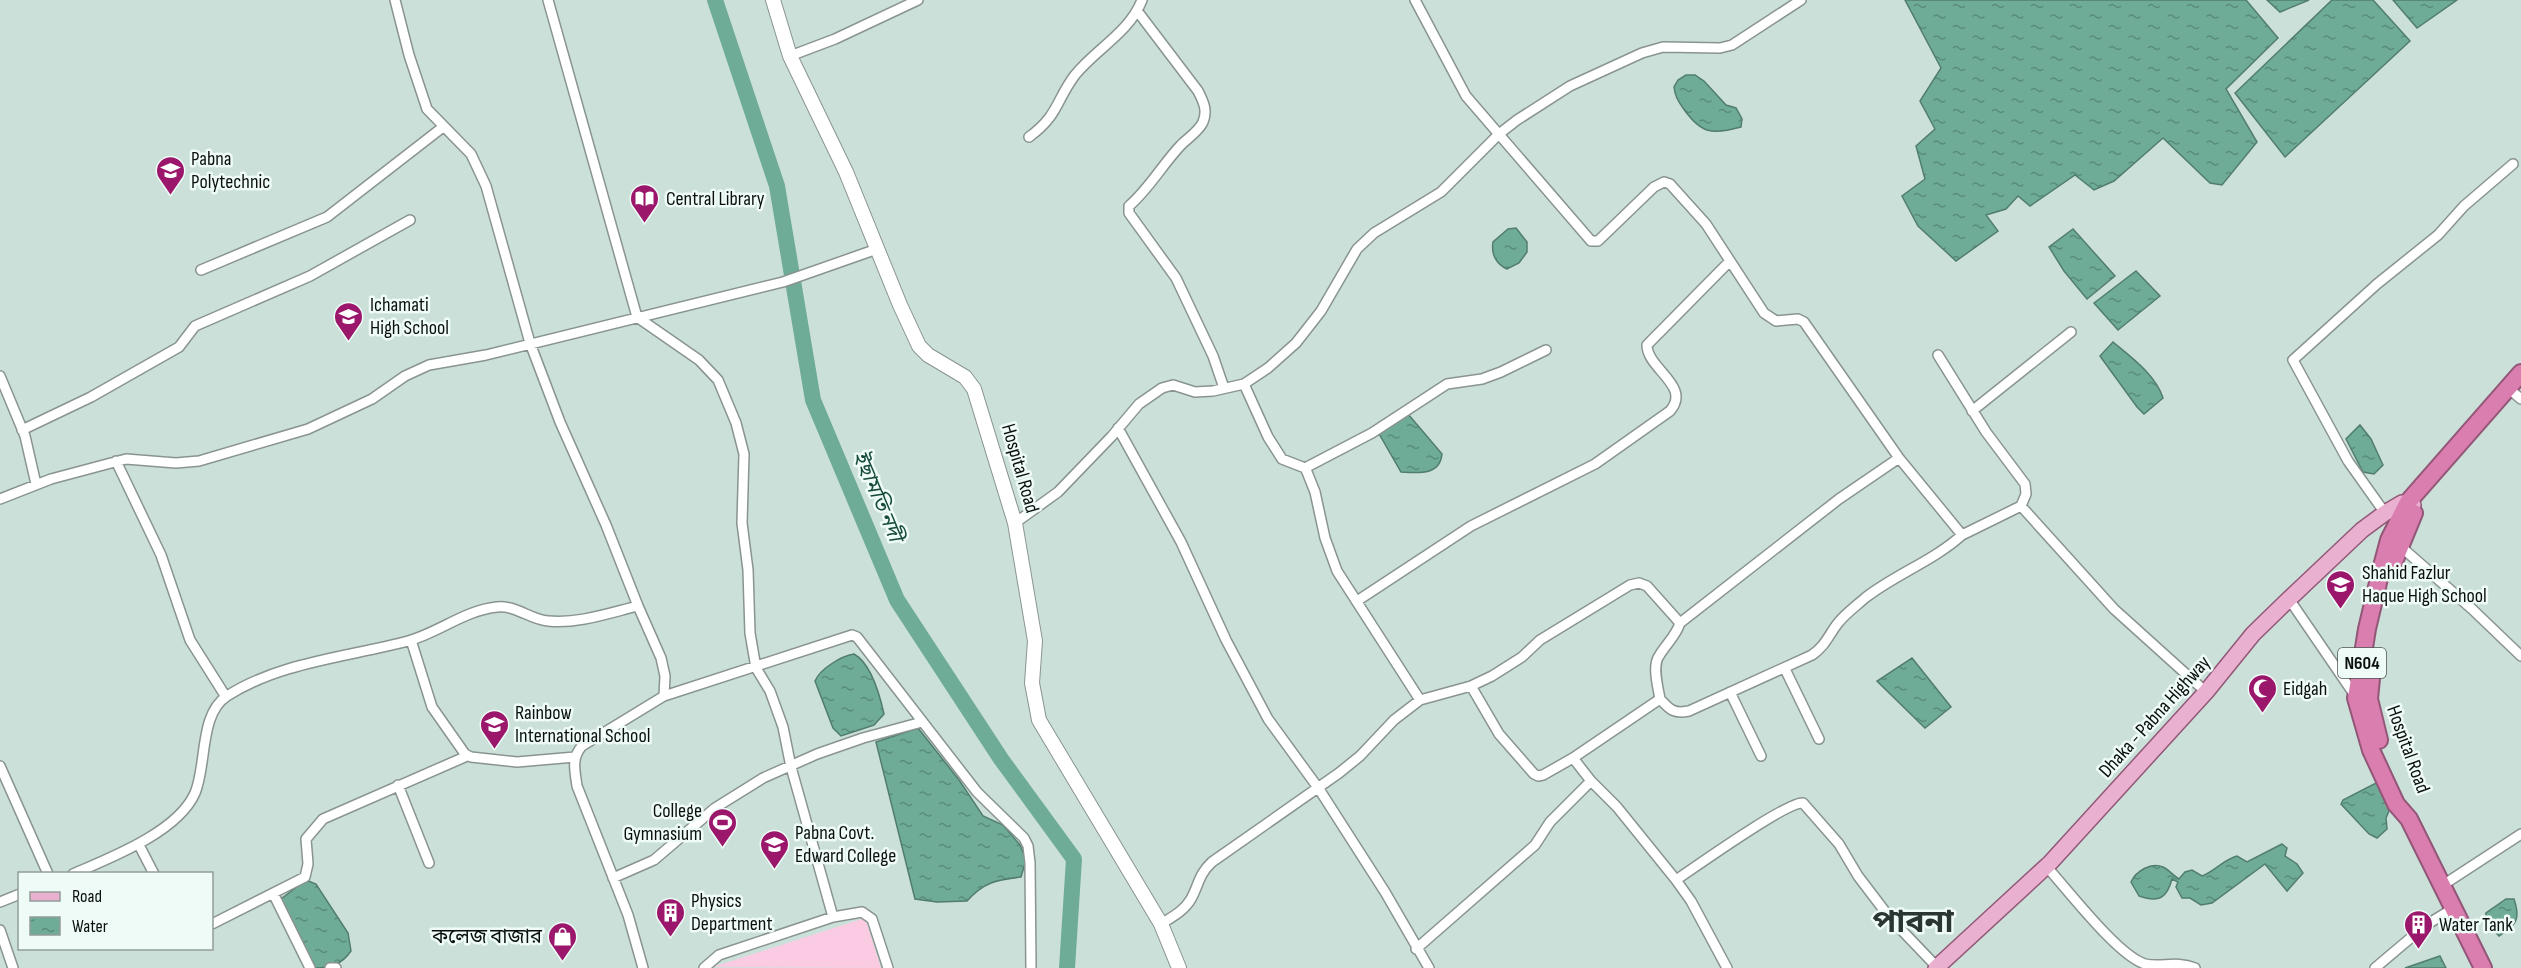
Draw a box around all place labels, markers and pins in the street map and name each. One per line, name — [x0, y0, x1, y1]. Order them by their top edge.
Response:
place label: Pabna Polytechnic — [191, 147, 270, 194]
school or university icon: Pabna Polytechnic — [154, 154, 186, 196]
library icon: Central Library — [629, 182, 661, 224]
place label: Central Library — [666, 187, 765, 211]
place label: Ichamati High School — [370, 293, 449, 340]
school or university icon: Ichamati High School — [333, 300, 365, 342]
place label: Shahid Fazlur Haque High School — [2362, 561, 2487, 608]
school or university icon: Shahid Fazlur Haque High School — [2325, 568, 2357, 610]
mosque icon: Eidgah — [2246, 672, 2278, 714]
place label: Eidgah — [2283, 677, 2327, 701]
place label: Rainbow International School — [515, 701, 650, 748]
school or university icon: Rainbow International School — [478, 708, 510, 750]
place label: College Gymnasium — [623, 799, 702, 846]
sports icon: College Gymnasium — [707, 806, 739, 848]
place label: Pabna Covt. Edward College — [795, 821, 896, 868]
school or university icon: Pabna Covt. Edward College — [758, 828, 790, 870]
place label: Physics Department — [691, 889, 773, 936]
building icon: Physics Department — [654, 896, 686, 938]
building icon: Water Tank — [2402, 908, 2434, 950]
place label: Water Tank — [2439, 913, 2513, 937]
shop icon: কলেজ বাজার — [547, 920, 579, 962]
place label: কলেজ বাজার — [431, 925, 543, 949]

